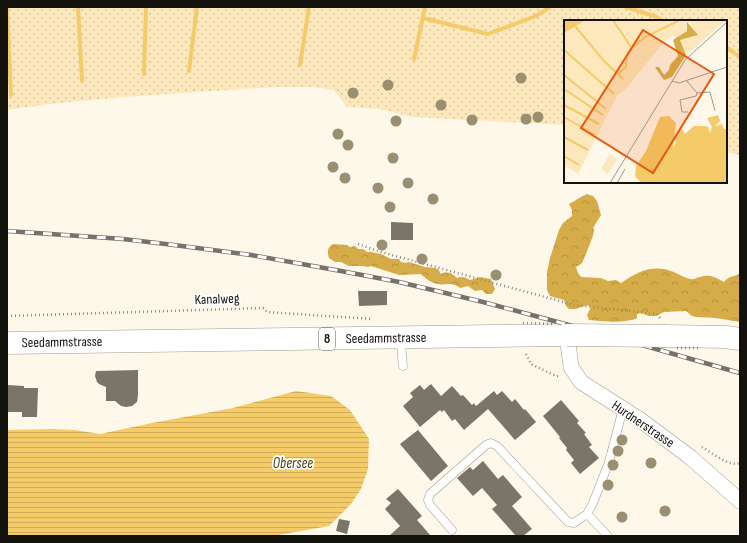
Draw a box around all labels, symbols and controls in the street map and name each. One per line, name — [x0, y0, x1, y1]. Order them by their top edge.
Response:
inset map — [564, 20, 727, 183]
street label: Kanalweg — [194, 290, 240, 308]
road number: 8 — [319, 328, 335, 350]
street label: Seedammstrasse — [346, 329, 426, 347]
street label: Seedammstrasse — [22, 333, 102, 351]
street label: Hurdnerstrasse — [608, 397, 678, 451]
water label: Obersee — [273, 454, 313, 473]

